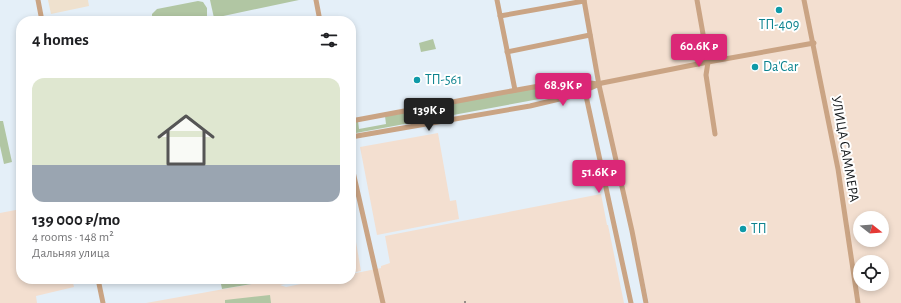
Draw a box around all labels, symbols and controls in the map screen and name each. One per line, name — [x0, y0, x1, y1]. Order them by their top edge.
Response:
marker: ТП-409 — [774, 5, 784, 15]
place label: ТП-409 — [759, 18, 799, 32]
icon: filters — [318, 29, 340, 51]
text: 4 homes — [32, 31, 89, 48]
pin: 60.6K ₽ — [662, 34, 736, 68]
text: 60.6K ₽ — [680, 40, 718, 53]
place label: Da'Car — [763, 60, 799, 74]
marker: Da'Car — [750, 62, 760, 72]
place label: ТП-561 — [425, 73, 462, 87]
pin: 68.9K ₽ — [526, 73, 600, 107]
marker: ТП-561 — [412, 75, 422, 85]
text: 68.9K ₽ — [544, 79, 582, 92]
street label: УЛИЦА САММЕРА — [829, 95, 861, 203]
pin: 139K ₽ — [396, 98, 462, 132]
icon: home — [150, 104, 222, 176]
text: 139K ₽ — [413, 104, 445, 117]
pin: 51.6K ₽ — [562, 160, 636, 194]
text: 51.6K ₽ — [581, 166, 617, 179]
text: 139 000 ₽/mo — [32, 211, 120, 228]
north arrow — [853, 211, 889, 247]
map controls — [853, 211, 889, 291]
place label: ТП — [751, 222, 767, 236]
marker: ТП — [738, 224, 748, 234]
text: 4 rooms · 148 m² — [32, 231, 114, 244]
text: Дальняя улица — [32, 247, 110, 260]
button: locate — [853, 255, 889, 291]

